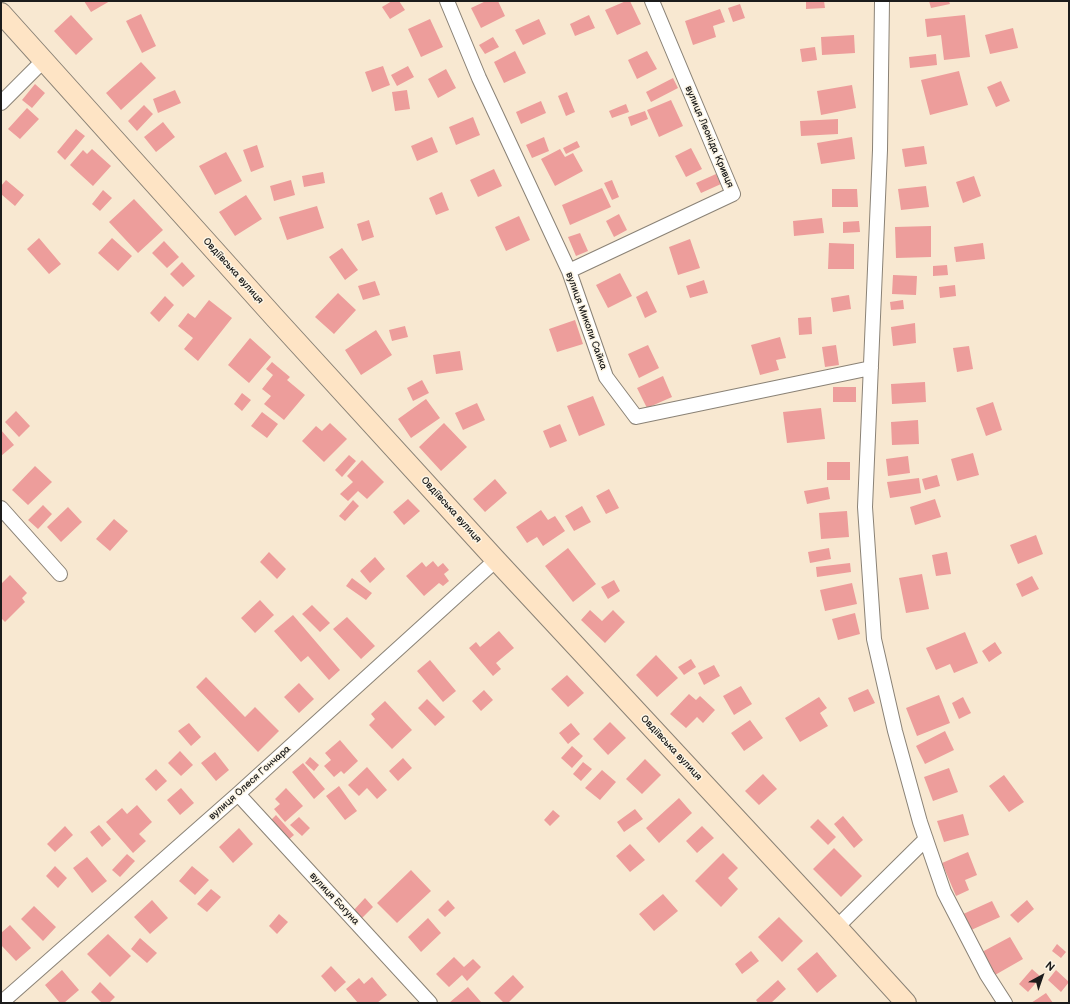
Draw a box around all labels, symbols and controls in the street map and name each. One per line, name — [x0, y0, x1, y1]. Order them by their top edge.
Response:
street label: вулиця Леоніда Кривця — [682, 84, 736, 190]
street label: Овдіївська вулиця — [200, 236, 266, 306]
street label: вулиця Миколи Сайка — [563, 271, 609, 371]
street label: Овдіївська вулиця — [418, 475, 484, 545]
street label: Овдіївська вулиця — [638, 713, 704, 783]
street label: вулиця Олеся Гончара — [207, 743, 293, 823]
street label: вулиця Богуна — [307, 870, 361, 928]
north arrow — [1022, 956, 1062, 996]
text: N — [1043, 959, 1057, 974]

